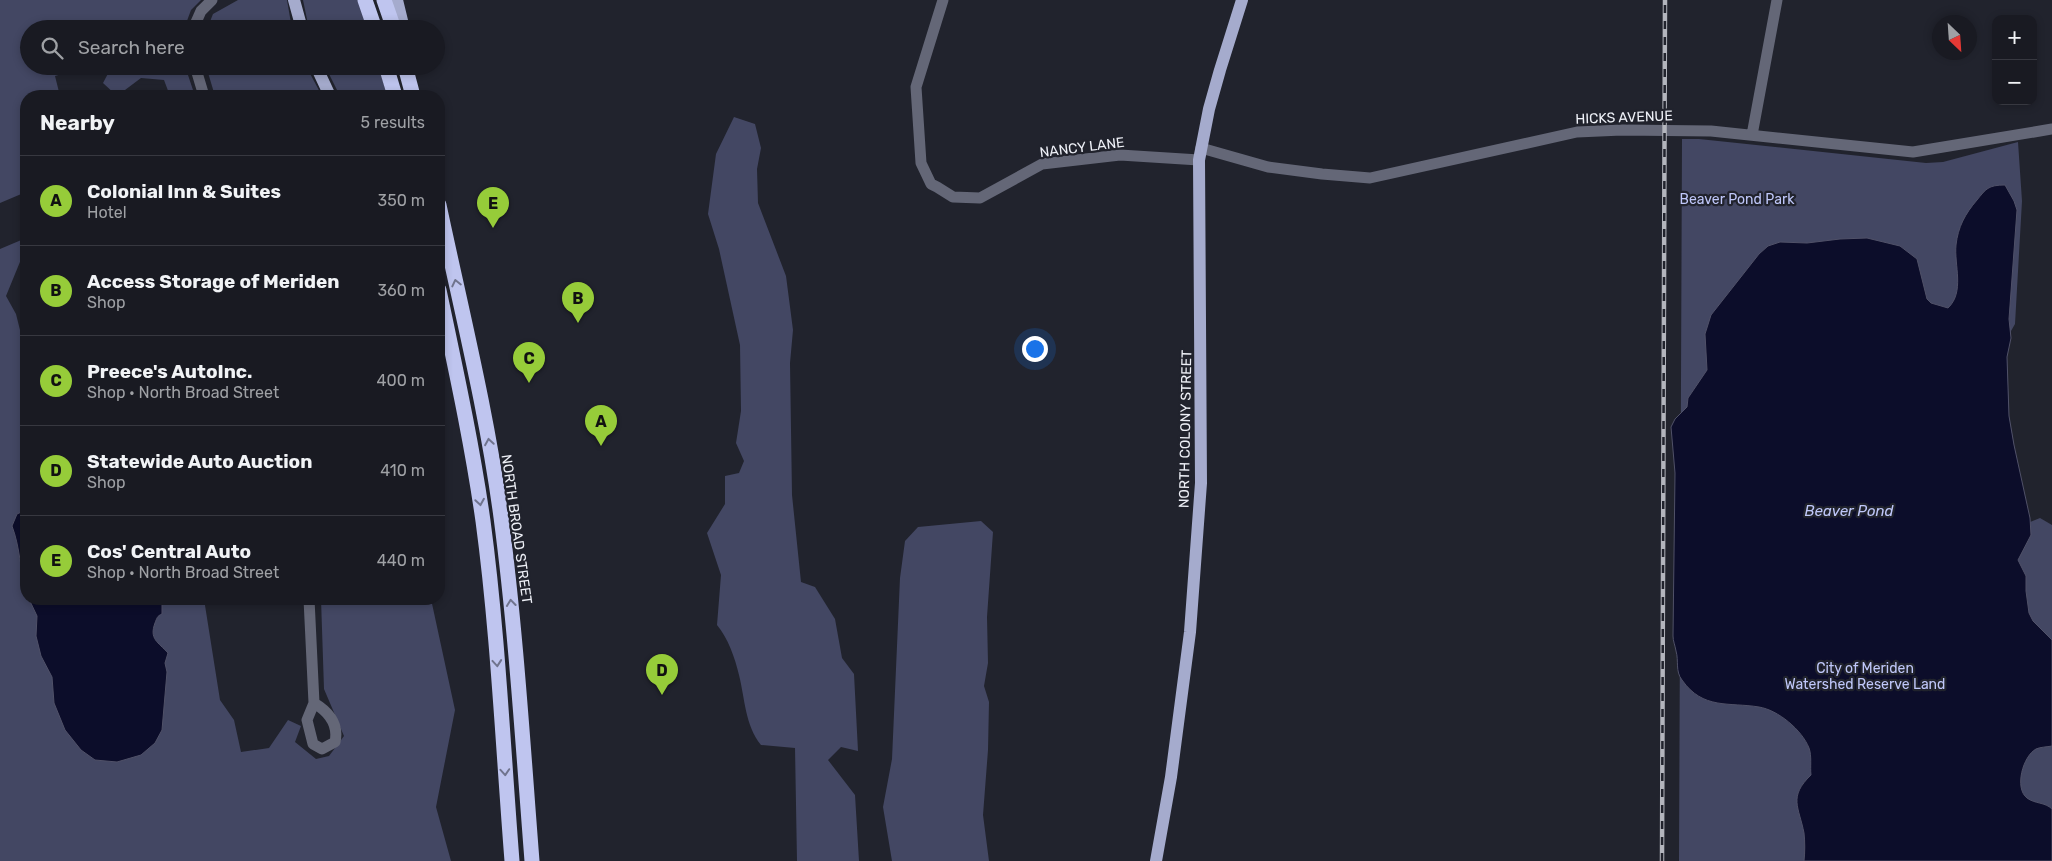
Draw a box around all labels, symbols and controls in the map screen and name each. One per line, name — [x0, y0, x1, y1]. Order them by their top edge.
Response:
north arrow — [1932, 15, 1977, 60]
map controls — [1992, 15, 2037, 105]
button: + — [1992, 15, 2037, 60]
search box — [20, 20, 445, 75]
icon: search — [38, 34, 66, 62]
text: Search here — [78, 36, 185, 59]
button: − — [1992, 60, 2037, 105]
street label: HICKS AVENUE — [1575, 107, 1673, 128]
text: Nearby — [40, 110, 115, 135]
text: 5 results — [361, 113, 425, 132]
street label: NANCY LANE — [1039, 134, 1126, 161]
text: Colonial Inn & Suites — [87, 180, 281, 203]
pin: E — [477, 187, 509, 228]
text: A — [50, 191, 62, 210]
text: 350 m — [378, 191, 425, 210]
park label: Beaver Pond Park — [1680, 191, 1795, 208]
text: Hotel — [87, 203, 127, 222]
text: Access Storage of Meriden — [87, 270, 340, 293]
one-way arrow — [451, 279, 462, 288]
text: B — [50, 281, 62, 300]
text: 360 m — [377, 281, 425, 300]
pin: B — [562, 282, 594, 323]
text: Shop — [87, 293, 125, 312]
your location — [1022, 336, 1048, 362]
pin: C — [513, 342, 545, 383]
street label: NORTH COLONY STREET — [1176, 350, 1195, 508]
text: Preece's AutoInc. — [87, 360, 252, 383]
text: C — [50, 371, 62, 390]
text: 400 m — [377, 371, 425, 390]
text: Shop · North Broad Street — [87, 383, 279, 402]
pin: A — [585, 405, 617, 446]
one-way arrow — [484, 438, 494, 447]
text: Statewide Auto Auction — [87, 450, 312, 473]
street label: NORTH BROAD STREET — [498, 453, 535, 605]
text: D — [50, 461, 62, 480]
text: 410 m — [380, 461, 425, 480]
text: Shop — [87, 473, 125, 492]
one-way arrow — [474, 498, 484, 506]
water label: Beaver Pond — [1805, 502, 1895, 520]
text: Cos' Central Auto — [87, 540, 251, 563]
text: E — [51, 551, 61, 570]
text: 440 m — [377, 551, 425, 570]
text: Shop · North Broad Street — [87, 563, 279, 582]
one-way arrow — [506, 599, 517, 607]
pin: D — [646, 654, 678, 695]
one-way arrow — [491, 660, 502, 668]
park label: City of Meriden Watershed Reserve Land — [1785, 660, 1945, 693]
one-way arrow — [500, 768, 511, 776]

